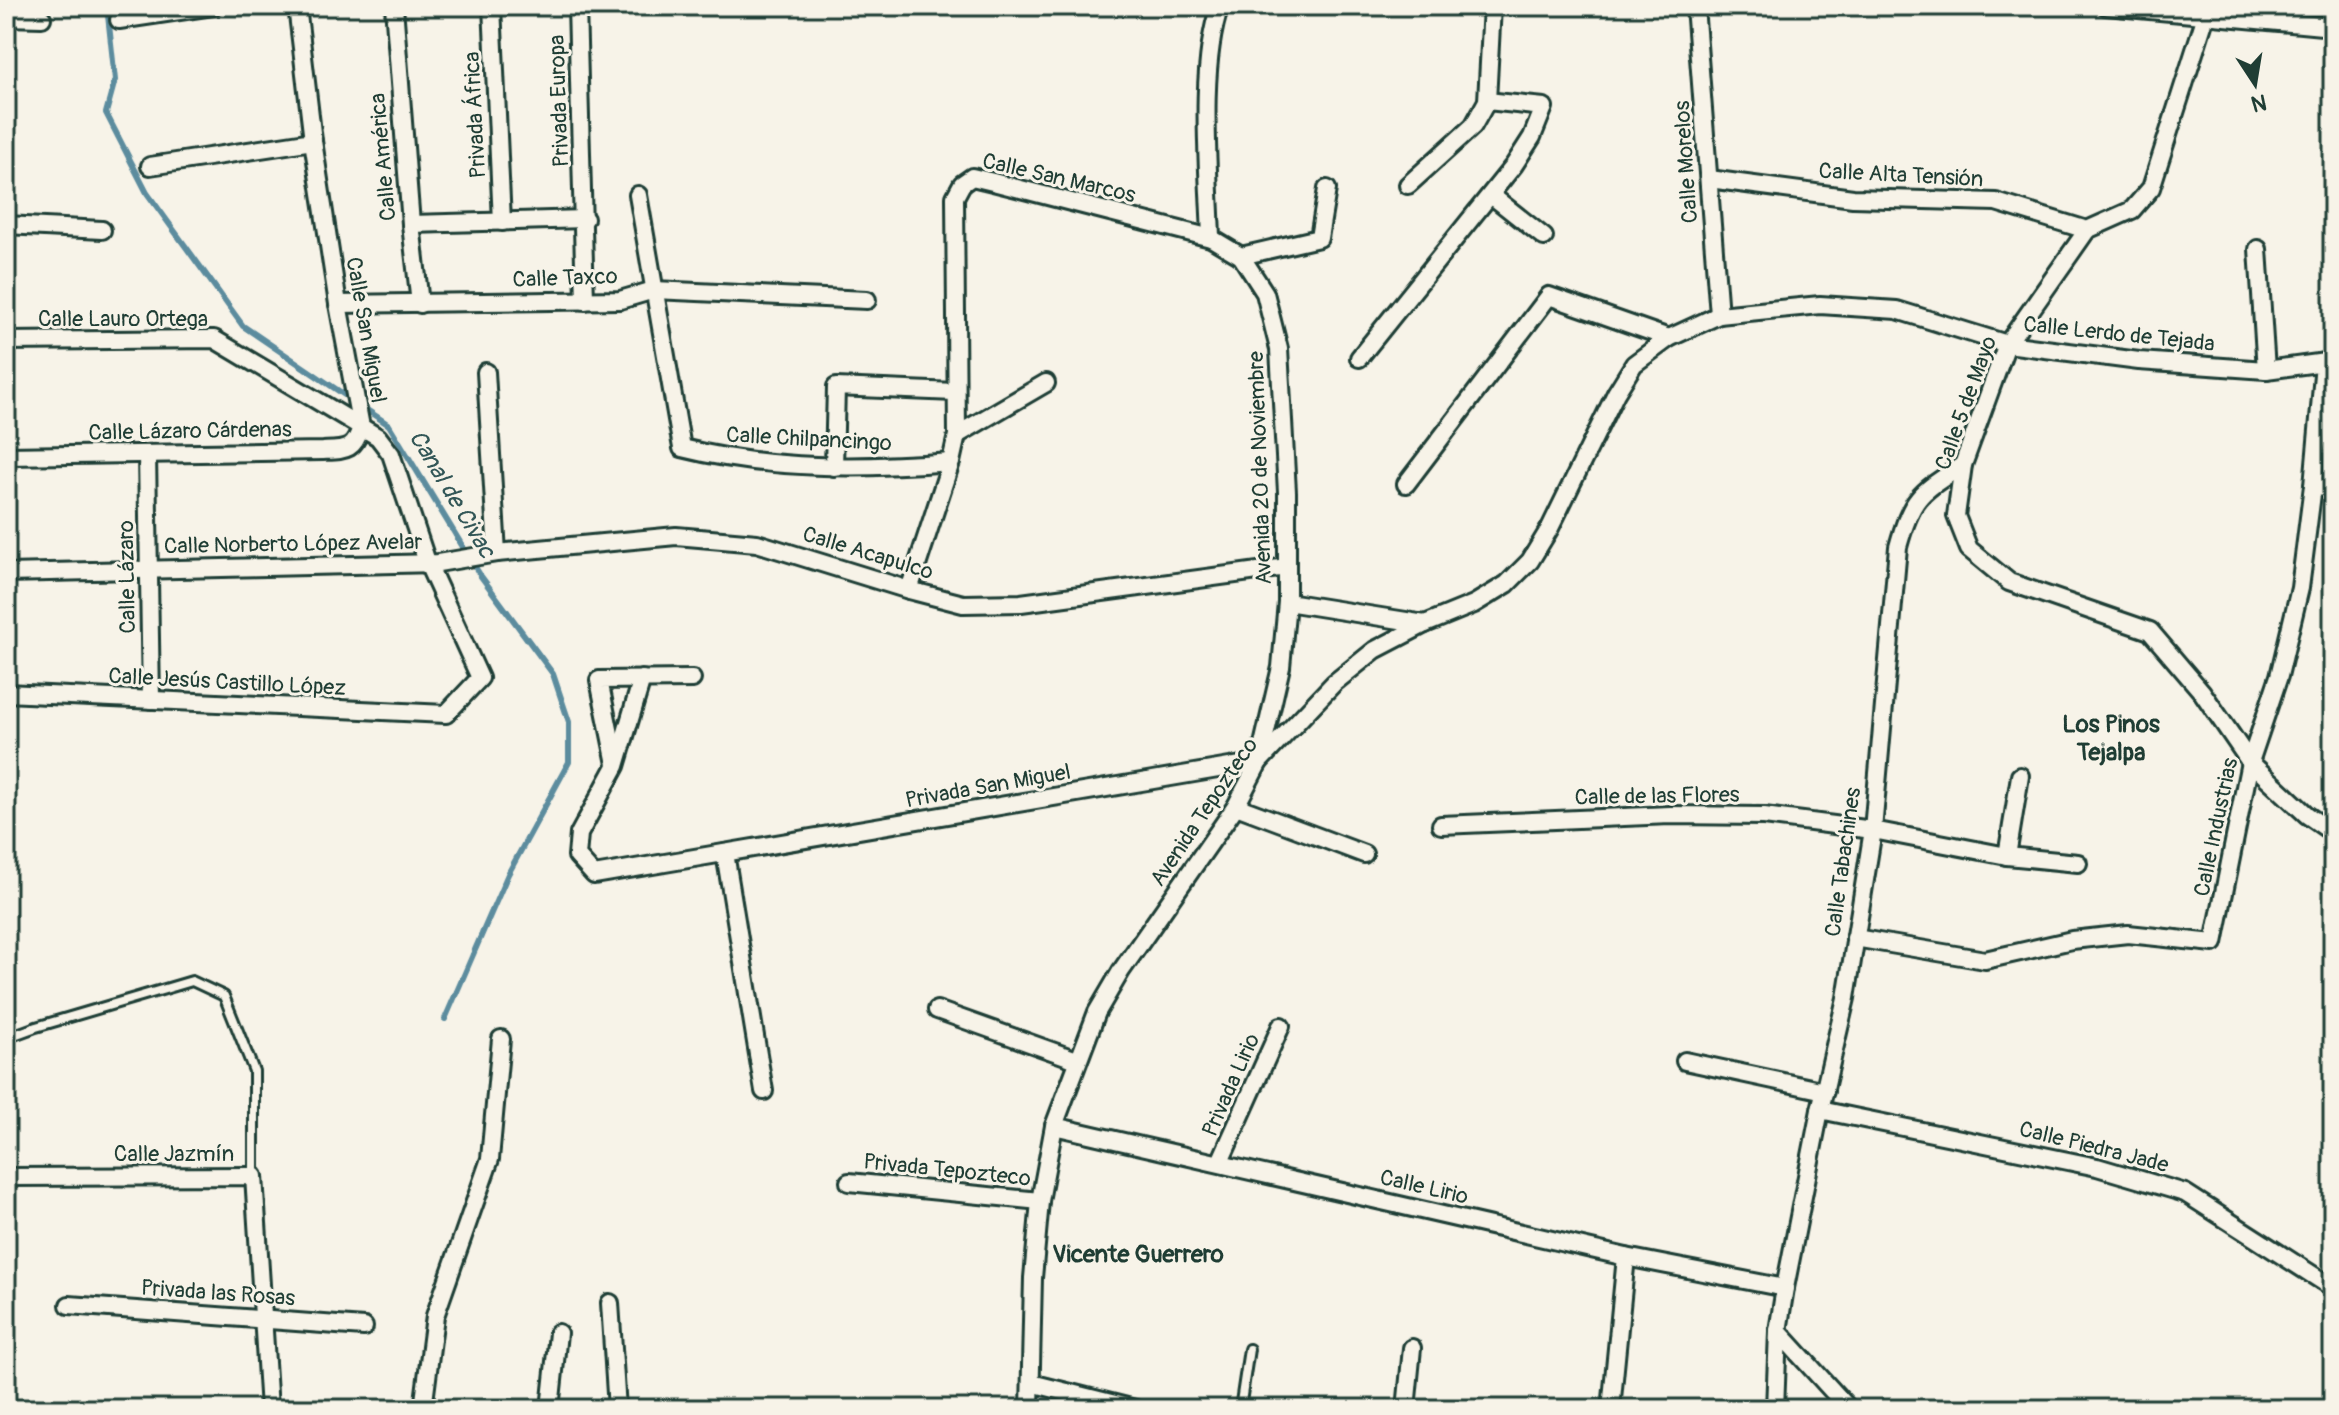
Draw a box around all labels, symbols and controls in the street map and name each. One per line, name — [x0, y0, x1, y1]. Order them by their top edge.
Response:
street label: Privada Europa — [543, 34, 575, 168]
north arrow — [2215, 44, 2295, 124]
street label: Privada África — [458, 51, 492, 179]
text: N — [2249, 87, 2269, 118]
street label: Calle América — [363, 92, 403, 222]
street label: Calle Morelos — [1668, 100, 1704, 224]
street label: Calle San Marcos — [980, 147, 1138, 209]
street label: Calle Alta Tensión — [1818, 157, 1984, 193]
street label: Calle San Miguel — [339, 255, 393, 405]
street label: Calle Taxco — [512, 262, 618, 294]
street label: Calle Lauro Ortega — [38, 305, 208, 333]
street label: Calle Lerdo de Tejada — [2022, 310, 2216, 358]
street label: Calle 5 de Mayo — [1929, 332, 2003, 474]
street label: Avenida 20 de Noviembre — [1242, 351, 1278, 585]
street label: Calle Lázaro Cárdenas — [88, 415, 292, 447]
street label: Calle Chilpancingo — [725, 421, 893, 457]
water label: Canal de Civac — [403, 425, 502, 565]
street label: Calle Lázaro — [112, 520, 142, 634]
street label: Calle Acapulco — [799, 520, 937, 586]
street label: Calle Norberto López Avelar — [164, 528, 423, 560]
street label: Calle Jesús Castillo López — [108, 662, 346, 702]
district label: Los Pinos Tejalpa — [2062, 710, 2160, 767]
street label: Avenida Tepozteco — [1144, 732, 1264, 892]
street label: Calle Industrias — [2188, 755, 2244, 899]
street label: Privada San Miguel — [903, 758, 1073, 814]
street label: Calle de las Flores — [1574, 781, 1740, 811]
street label: Calle Tabachines — [1819, 785, 1867, 939]
street label: Privada Lirio — [1196, 1029, 1266, 1141]
street label: Calle Piedra Jade — [2016, 1115, 2172, 1179]
street label: Calle Jazmín — [114, 1140, 234, 1168]
street label: Privada Tepozteco — [862, 1147, 1032, 1193]
street label: Calle Lirio — [1377, 1163, 1471, 1211]
district label: Vicente Guerrero — [1052, 1240, 1224, 1269]
street label: Privada las Rosas — [140, 1274, 296, 1312]

